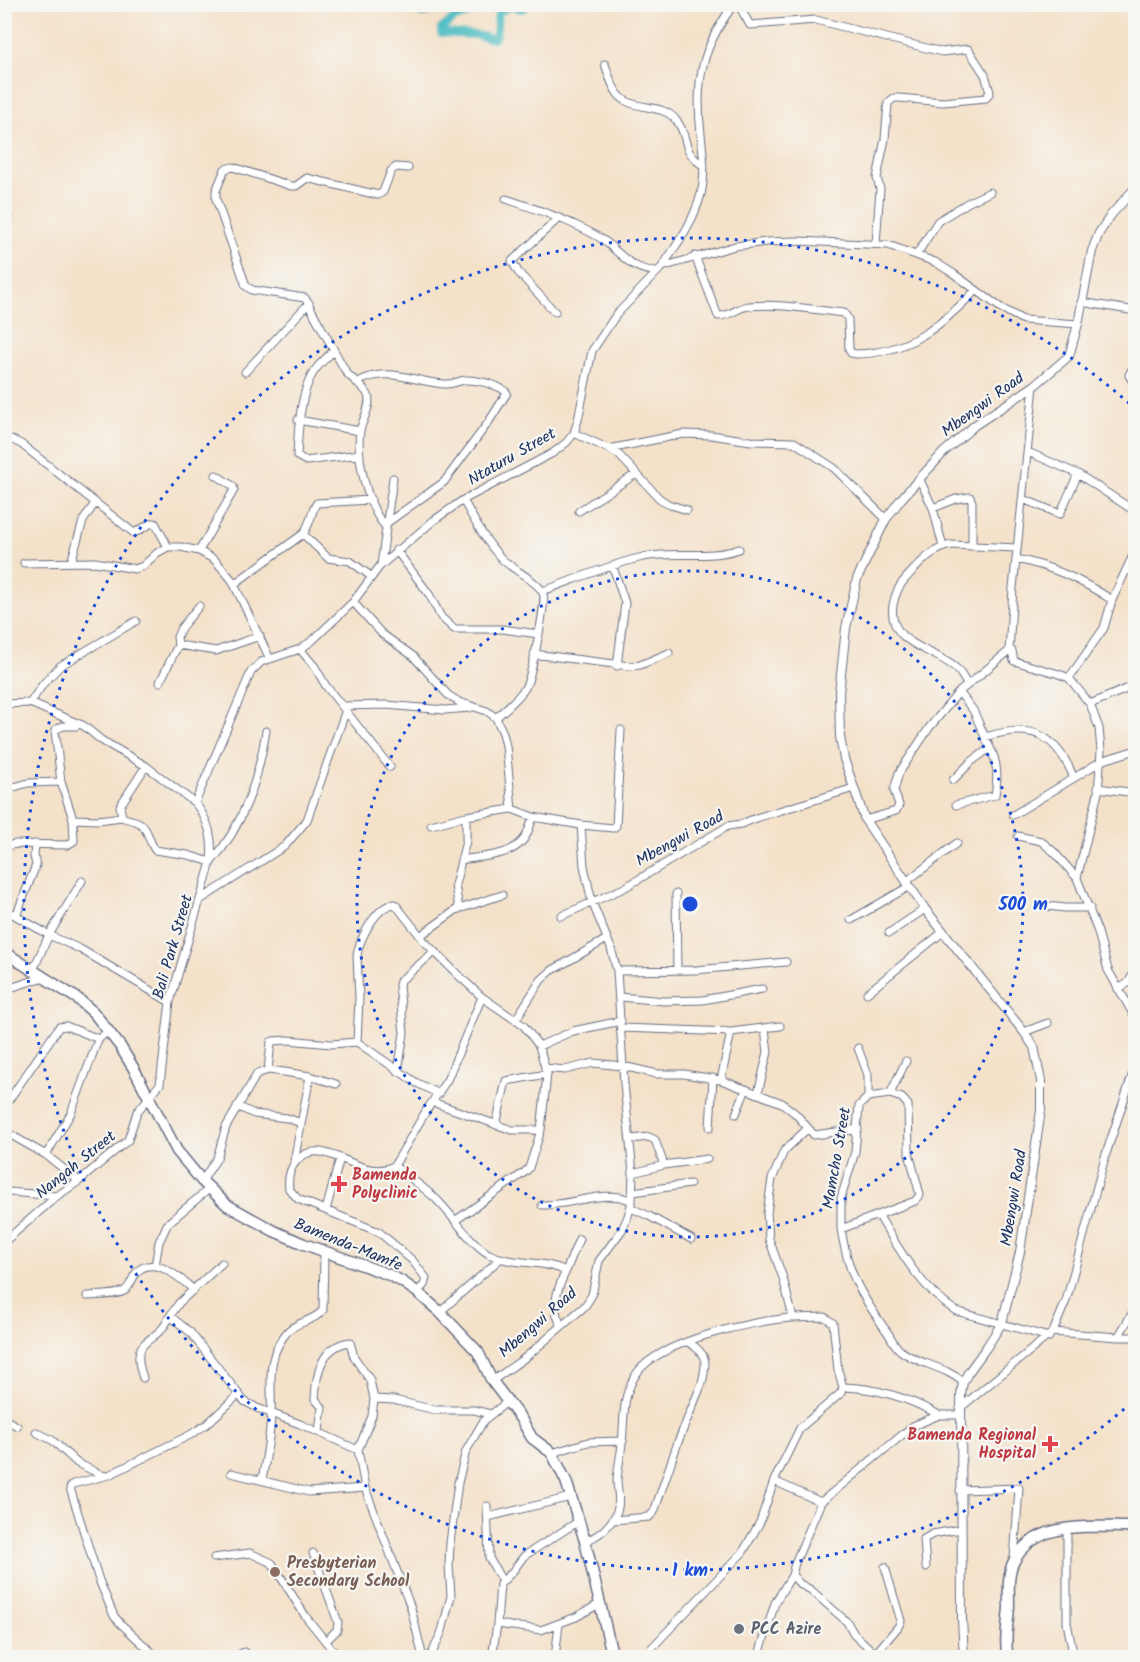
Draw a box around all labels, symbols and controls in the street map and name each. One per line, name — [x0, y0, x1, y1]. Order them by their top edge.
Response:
street label: Mbengwi Road — [936, 366, 1031, 444]
street label: Ntaturu Street — [463, 421, 562, 492]
street label: Mbengwi Road — [631, 804, 730, 874]
street label: Bali Park Street — [146, 891, 200, 1002]
text: 500 m — [997, 891, 1048, 920]
centre of rings — [680, 894, 700, 914]
street label: Mamcho Street — [816, 1104, 858, 1211]
street label: Nangah Street — [30, 1124, 122, 1205]
street label: Mbengwi Road — [994, 1147, 1034, 1248]
place label: Bamenda Polyclinic — [352, 1163, 418, 1206]
marker: Bamenda Polyclinic — [330, 1175, 348, 1193]
street label: Bamenda-Mamfe — [290, 1212, 406, 1278]
street label: Mbengwi Road — [493, 1281, 584, 1364]
place label: Bamenda Regional Hospital — [907, 1423, 1037, 1466]
marker: Bamenda Regional Hospital — [1041, 1435, 1059, 1453]
place label: Presbyterian Secondary School — [287, 1551, 410, 1594]
text: 1 km — [672, 1557, 708, 1586]
marker: Presbyterian Secondary School — [268, 1565, 282, 1579]
place label: PCC Azire — [751, 1617, 821, 1642]
marker: PCC Azire — [732, 1622, 746, 1636]

